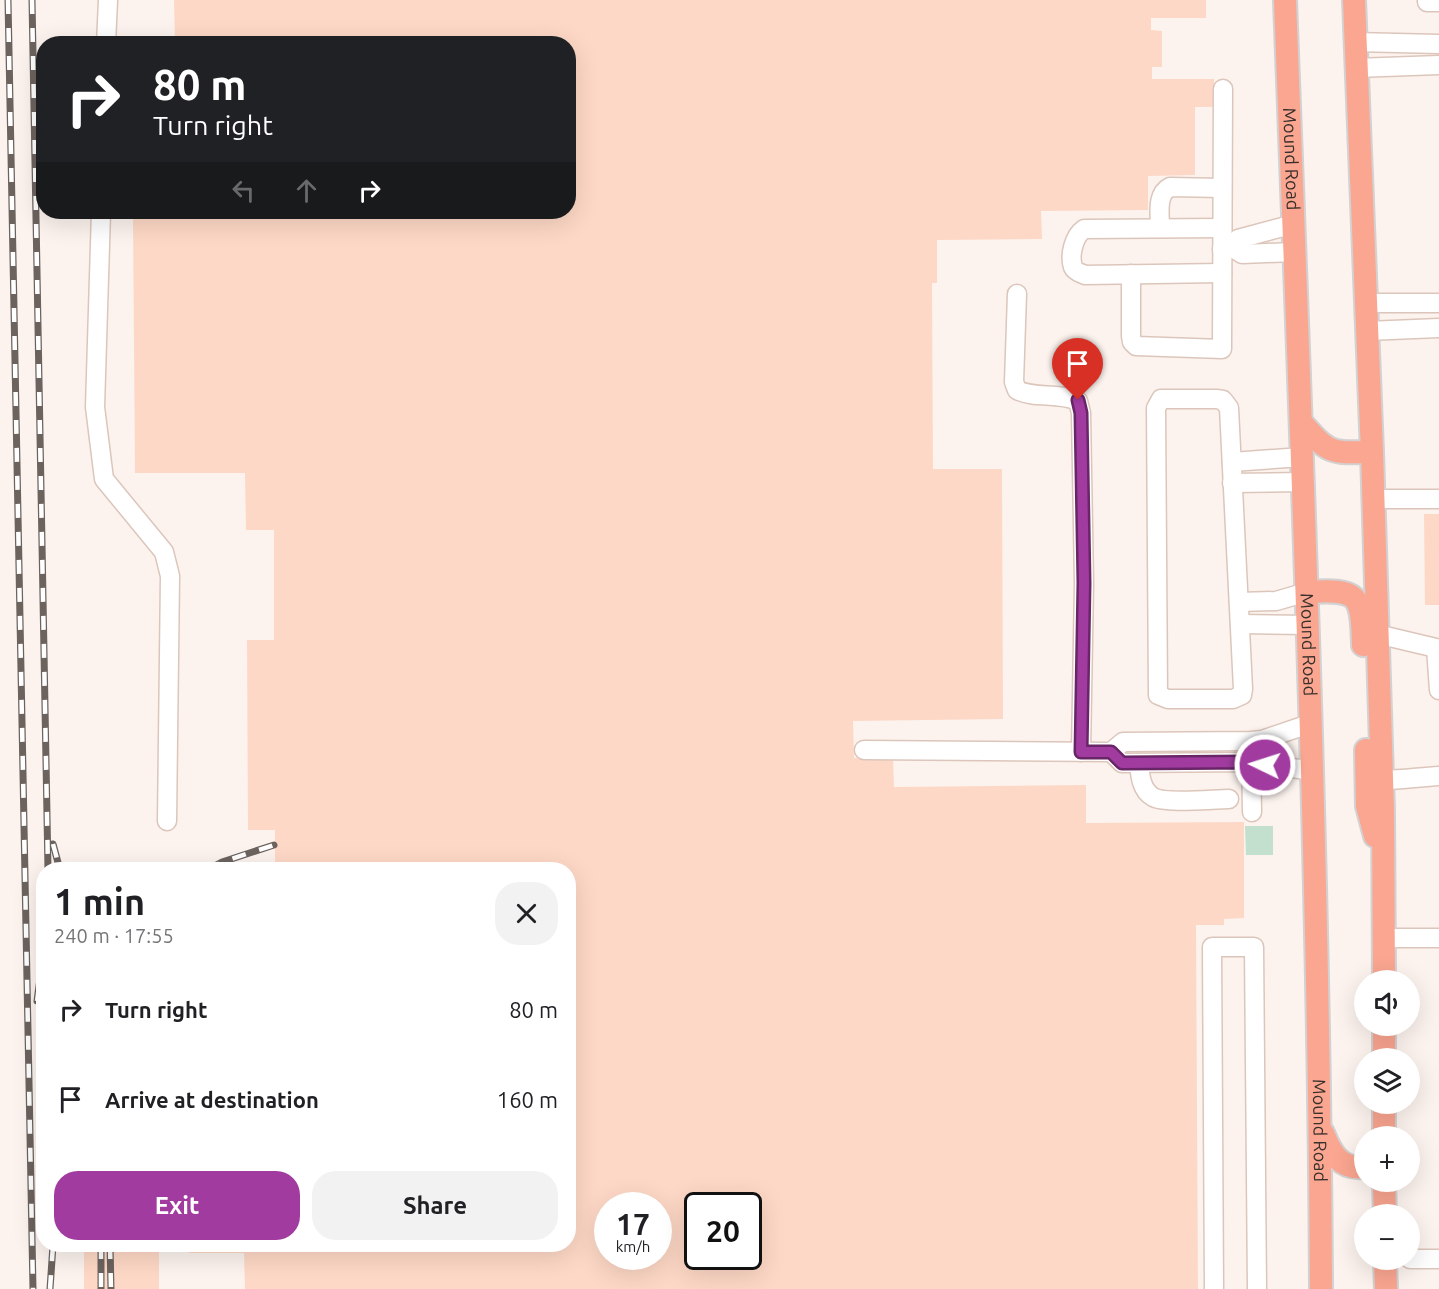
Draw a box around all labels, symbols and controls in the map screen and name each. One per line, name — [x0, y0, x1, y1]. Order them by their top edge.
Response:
icon: right — [54, 60, 132, 138]
text: 80 m — [153, 61, 247, 108]
street label: Mound Road — [1280, 107, 1304, 211]
text: Turn right — [153, 110, 273, 140]
icon: left — [227, 174, 260, 207]
icon: ahead — [290, 174, 323, 207]
icon: right — [353, 174, 386, 207]
pin — [1052, 338, 1103, 400]
icon: arrive — [1061, 347, 1094, 380]
street label: Mound Road — [1298, 593, 1321, 696]
position arrow — [1233, 733, 1297, 797]
text: 1 min — [54, 881, 145, 922]
button: close — [495, 882, 558, 945]
text: 240 m · 17:55 — [54, 924, 174, 947]
map controls — [1354, 970, 1420, 1270]
button: sound — [1354, 970, 1420, 1036]
icon: right — [54, 993, 87, 1026]
text: Turn right — [105, 997, 207, 1022]
text: 80 m — [509, 997, 558, 1022]
button: layers — [1354, 1048, 1420, 1114]
street label: Mound Road — [1310, 1079, 1331, 1182]
icon: arrive — [54, 1083, 87, 1116]
text: Arrive at destination — [105, 1087, 319, 1112]
text: 160 m — [497, 1087, 558, 1112]
button: + — [1354, 1126, 1420, 1192]
button: Exit — [54, 1171, 300, 1240]
button: Share — [312, 1171, 558, 1240]
speed limit sign: 20 — [684, 1192, 762, 1270]
button: − — [1354, 1204, 1420, 1270]
text: 17 — [616, 1207, 650, 1241]
text: km/h — [616, 1238, 650, 1255]

